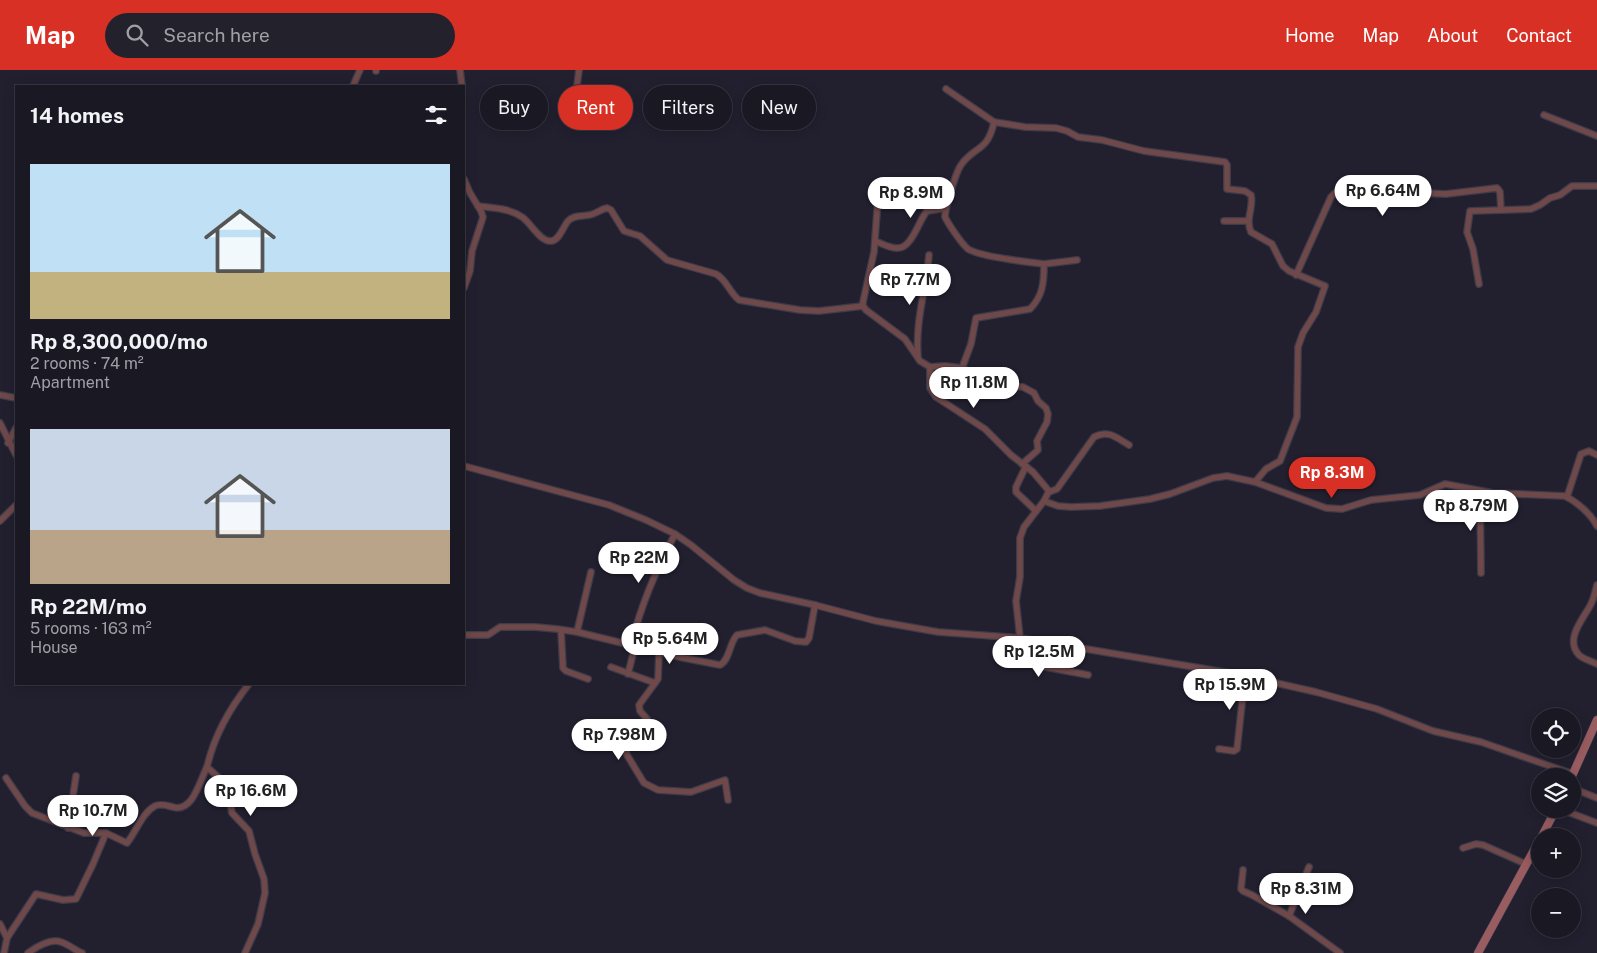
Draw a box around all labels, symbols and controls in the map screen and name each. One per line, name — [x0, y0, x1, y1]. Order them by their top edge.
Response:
search box — [105, 13, 455, 58]
text: Map — [25, 21, 75, 49]
icon: search — [123, 21, 151, 49]
text: Search here — [163, 24, 270, 46]
text: Home — [1285, 25, 1335, 46]
text: Map — [1363, 25, 1399, 46]
text: About — [1427, 25, 1478, 46]
text: Contact — [1506, 25, 1572, 46]
chip: Buy — [480, 85, 548, 130]
chip: Rent — [558, 85, 633, 130]
chip: Filters — [643, 85, 732, 130]
chip: New — [742, 85, 816, 130]
icon: filters — [422, 101, 450, 129]
text: 14 homes — [30, 103, 124, 128]
pin: Rp 6.64M — [1331, 174, 1435, 217]
pin: Rp 8.9M — [865, 176, 957, 219]
text: Rp 6.64M — [1346, 181, 1420, 200]
text: Rp 8.9M — [879, 183, 943, 202]
icon: home — [195, 196, 285, 286]
pin: Rp 7.7M — [864, 264, 956, 306]
text: Rp 7.7M — [880, 270, 940, 289]
text: Rp 8,300,000/mo — [30, 329, 208, 354]
text: 2 rooms · 74 m² — [30, 354, 144, 373]
pin: Rp 11.8M — [922, 366, 1026, 409]
text: Apartment — [30, 373, 110, 392]
text: Rp 11.8M — [940, 373, 1008, 392]
pin: Rp 8.3M — [1286, 456, 1378, 499]
icon: home — [195, 461, 285, 551]
text: Rp 8.3M — [1300, 463, 1364, 482]
pin: Rp 8.79M — [1419, 490, 1523, 532]
text: Rp 8.79M — [1434, 496, 1508, 515]
pin: Rp 22M — [598, 542, 680, 584]
text: Rp 22M — [609, 548, 669, 567]
text: Rp 22M/mo — [30, 594, 147, 619]
text: 5 rooms · 163 m² — [30, 619, 152, 638]
pin: Rp 5.64M — [618, 622, 722, 665]
text: Rp 5.64M — [632, 629, 708, 648]
pin: Rp 12.5M — [987, 636, 1091, 678]
text: House — [30, 638, 78, 657]
text: Rp 12.5M — [1003, 642, 1075, 661]
pin: Rp 15.9M — [1178, 668, 1282, 711]
text: Rp 15.9M — [1194, 675, 1266, 694]
map controls — [1531, 708, 1581, 938]
button: locate — [1531, 708, 1581, 758]
pin: Rp 7.98M — [567, 718, 671, 761]
text: Rp 7.98M — [583, 725, 655, 744]
button: layers — [1531, 768, 1581, 818]
pin: Rp 16.6M — [199, 774, 303, 817]
text: Rp 16.6M — [215, 781, 287, 800]
pin: Rp 10.7M — [41, 794, 145, 837]
text: Rp 10.7M — [58, 801, 128, 820]
button: + — [1531, 828, 1581, 878]
pin: Rp 8.31M — [1254, 872, 1358, 915]
text: Rp 8.31M — [1270, 879, 1342, 898]
button: − — [1531, 888, 1581, 938]

